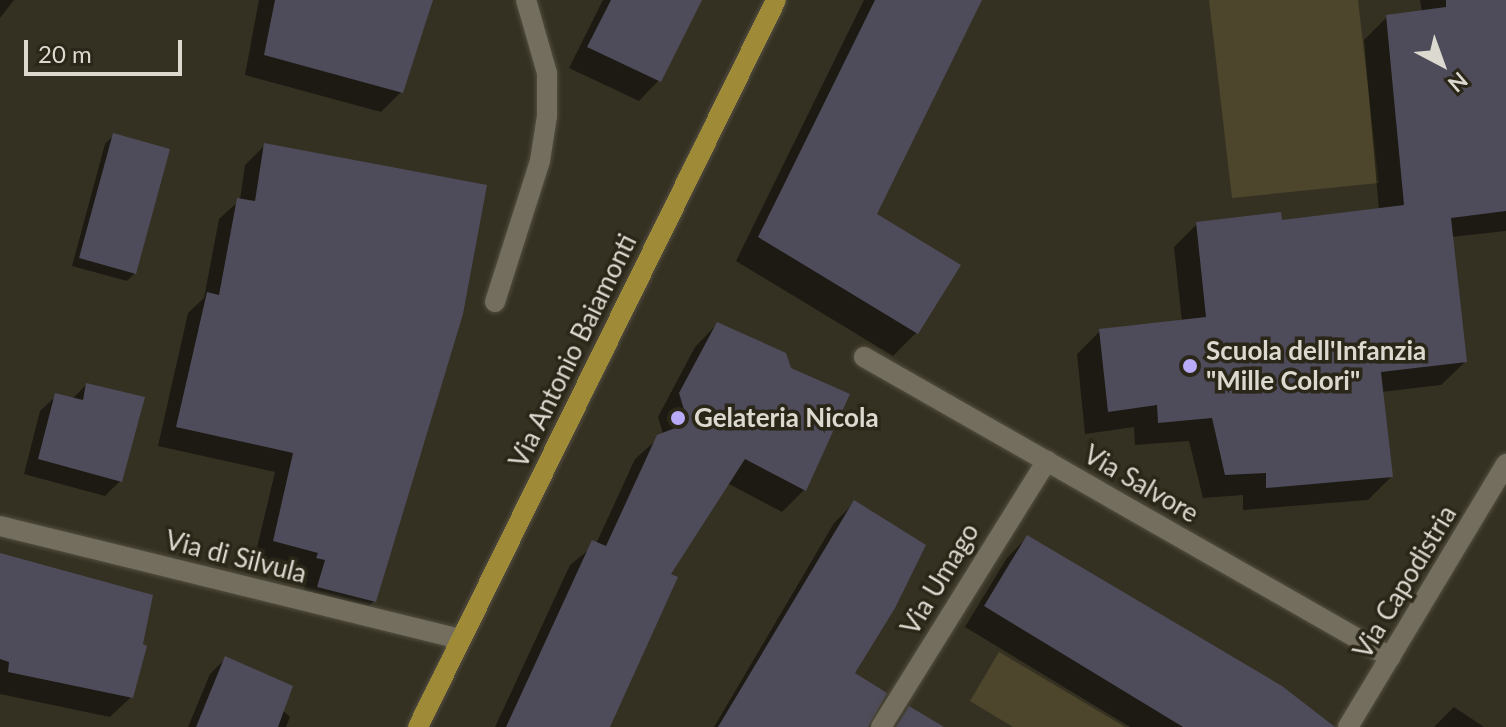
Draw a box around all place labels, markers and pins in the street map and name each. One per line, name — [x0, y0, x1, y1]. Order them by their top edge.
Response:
place label: Scuola dell'Infanzia "Mille Colori" — [1206, 335, 1426, 396]
marker: Scuola dell'Infanzia "Mille Colori" — [1181, 357, 1199, 375]
place label: Gelateria Nicola — [694, 402, 879, 434]
marker: Gelateria Nicola — [669, 409, 687, 427]

